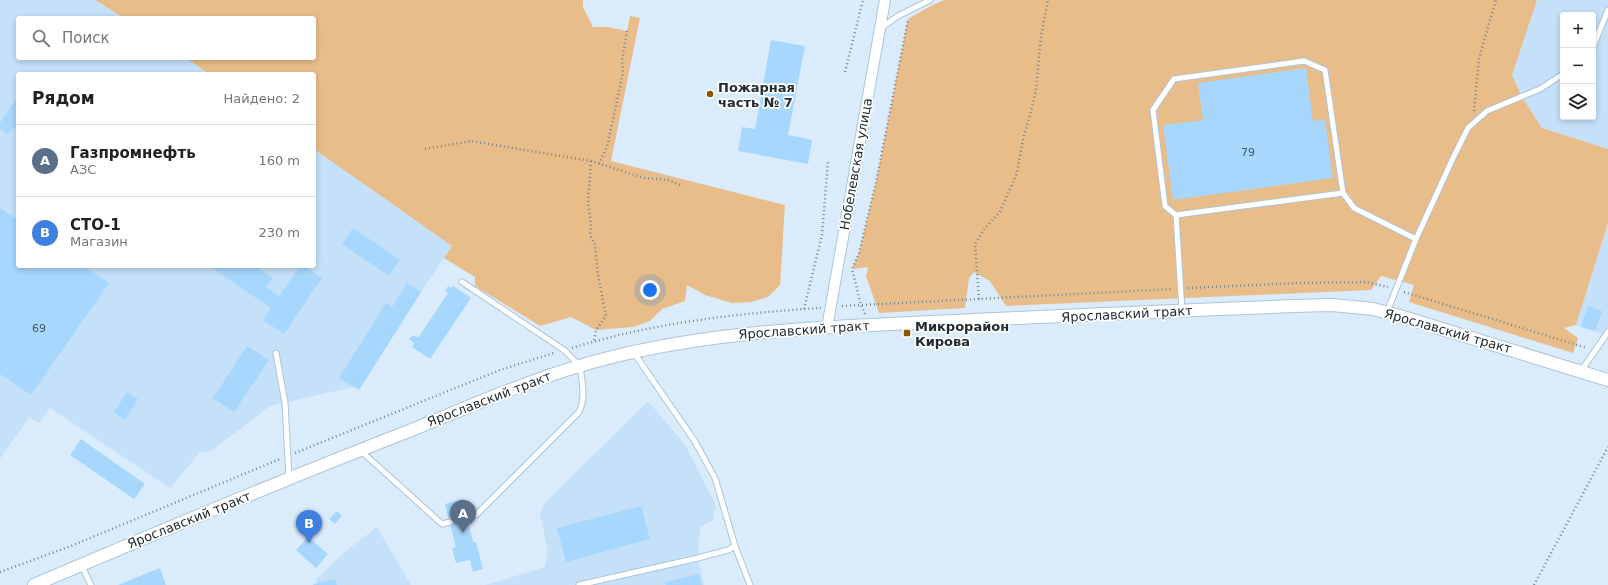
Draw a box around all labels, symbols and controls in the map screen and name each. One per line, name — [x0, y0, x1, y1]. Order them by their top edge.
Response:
map controls — [1560, 12, 1596, 120]
button: + — [1560, 12, 1596, 48]
search box — [16, 16, 316, 60]
icon: search — [30, 27, 52, 49]
text: Поиск — [62, 29, 110, 47]
button: − — [1560, 48, 1596, 84]
place label: Пожарная часть № 7 — [718, 80, 795, 110]
button: layers — [1560, 84, 1596, 120]
text: Рядом — [32, 88, 95, 108]
marker: Пожарная часть № 7 — [705, 89, 715, 99]
text: Найдено: 2 — [224, 91, 300, 106]
street label: Нобелевская улица — [837, 97, 875, 231]
text: Газпромнефть — [70, 144, 196, 162]
house number: 79 — [1241, 146, 1255, 159]
text: A — [40, 153, 50, 168]
text: 160 m — [258, 153, 300, 168]
text: АЗС — [70, 162, 96, 177]
text: СТО-1 — [70, 216, 121, 234]
text: B — [40, 225, 50, 240]
text: 230 m — [258, 225, 300, 240]
text: Магазин — [70, 234, 128, 249]
your location — [640, 280, 660, 300]
street label: Ярославский тракт — [1061, 303, 1194, 325]
street label: Ярославский тракт — [1383, 306, 1514, 356]
street label: Ярославский тракт — [738, 318, 871, 342]
place label: Микрорайон Кирова — [915, 319, 1009, 349]
house number: 69 — [32, 322, 46, 335]
marker: Микрорайон Кирова — [902, 328, 912, 338]
street label: Ярославский тракт — [425, 368, 553, 430]
street label: Ярославский тракт — [125, 488, 253, 552]
pin: A — [450, 500, 476, 533]
pin: B — [296, 510, 322, 543]

